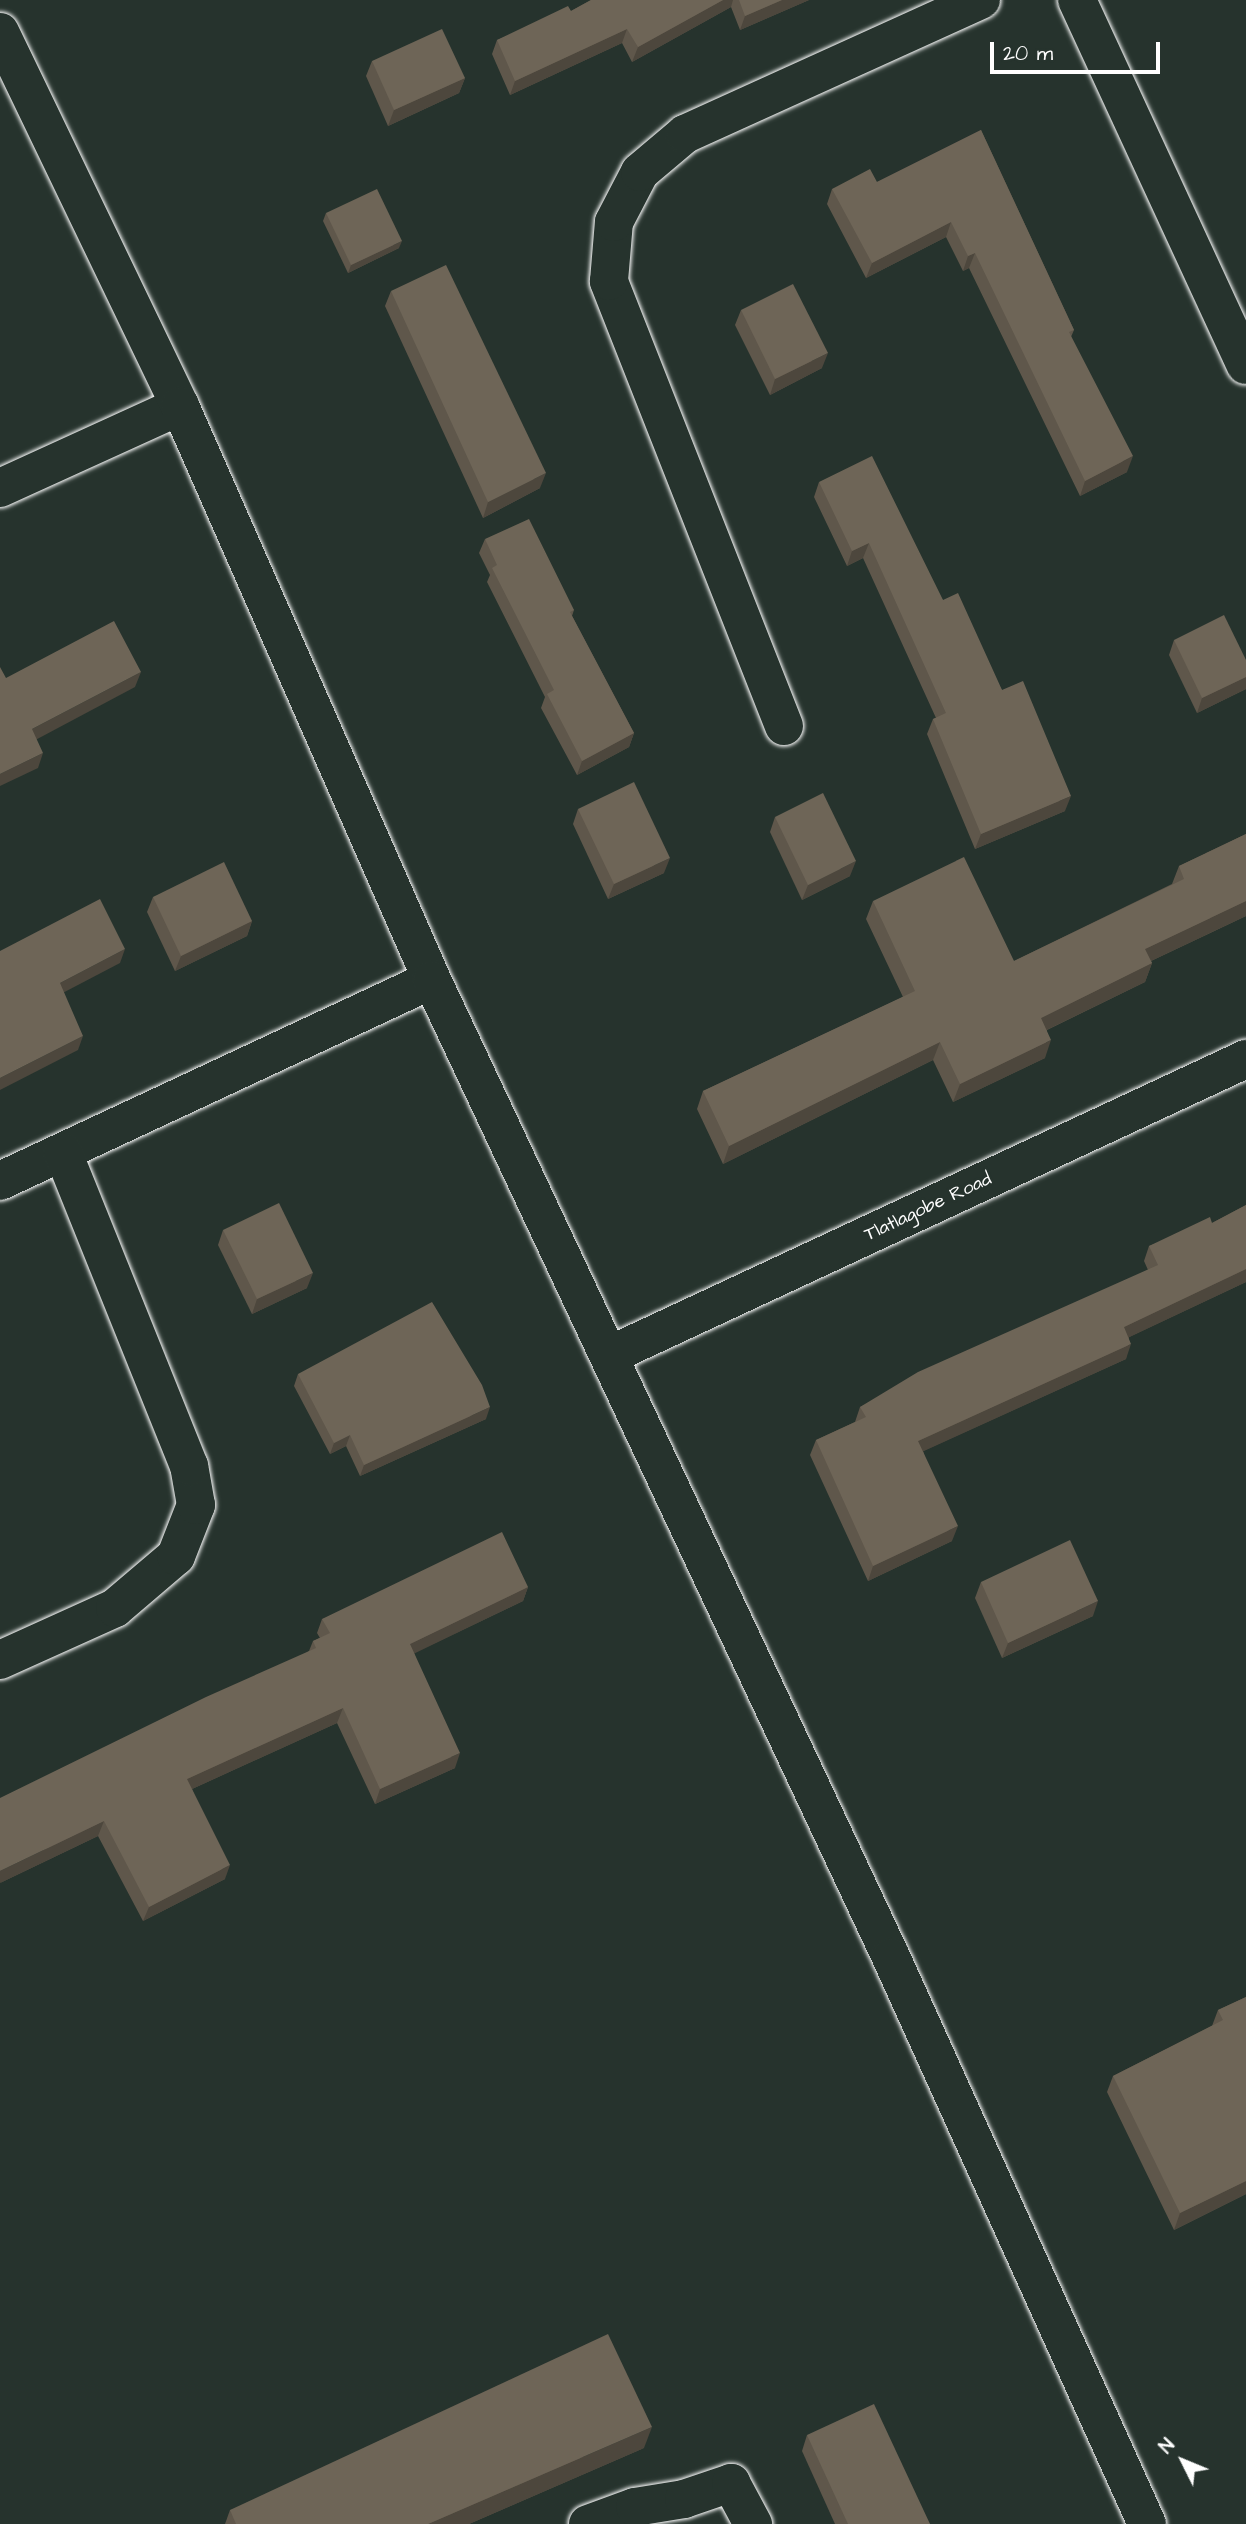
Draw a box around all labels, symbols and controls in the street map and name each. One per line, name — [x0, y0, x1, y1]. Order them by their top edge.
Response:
scale bar — [994, 28, 1164, 72]
text: 20 m — [1003, 39, 1053, 68]
street label: Tlatlagobe Road — [861, 1168, 995, 1246]
north arrow — [1148, 2426, 1218, 2496]
text: N — [1153, 2433, 1181, 2460]

